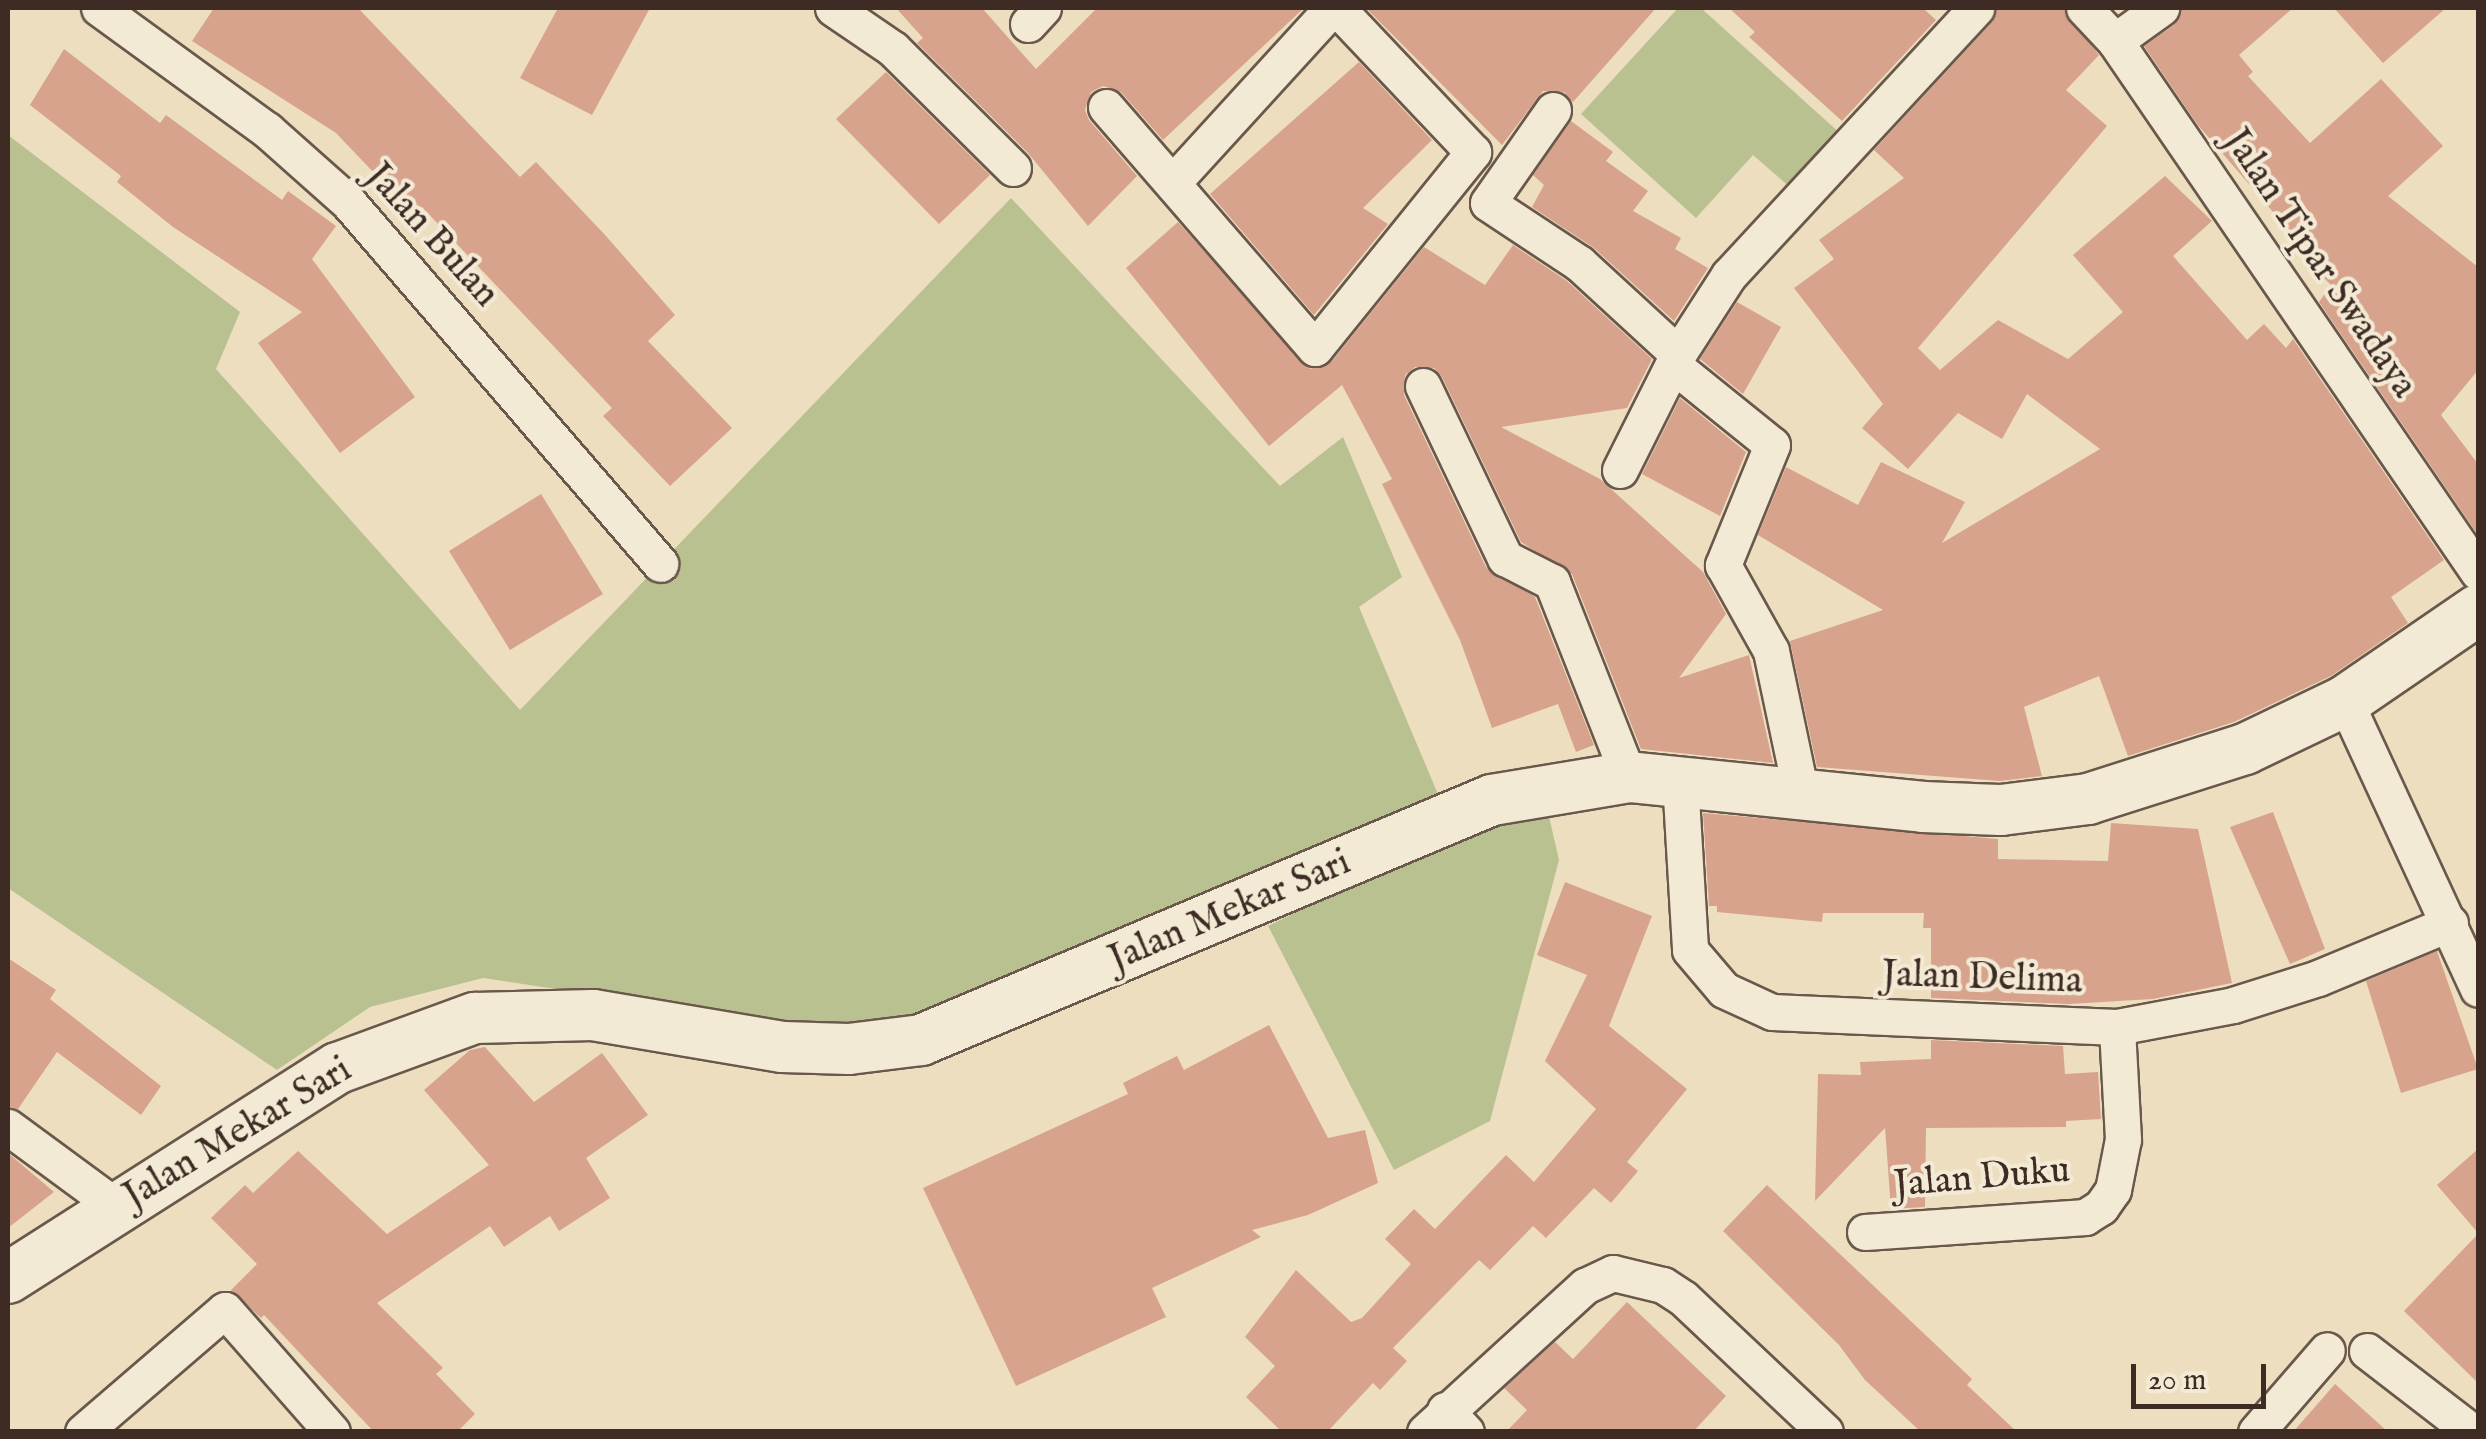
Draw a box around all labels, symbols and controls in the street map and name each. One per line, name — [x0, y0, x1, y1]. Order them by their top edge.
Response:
street label: Jalan Tipar Swadaya — [2212, 121, 2426, 407]
street label: Jalan Bulan — [354, 155, 508, 317]
street label: Jalan Mekar Sari — [1102, 841, 1358, 983]
street label: Jalan Delima — [1881, 953, 2083, 1005]
street label: Jalan Mekar Sari — [116, 1048, 360, 1220]
street label: Jalan Duku — [1892, 1149, 2072, 1209]
scale bar — [2136, 1344, 2271, 1406]
text: 20 m — [2148, 1362, 2207, 1400]

